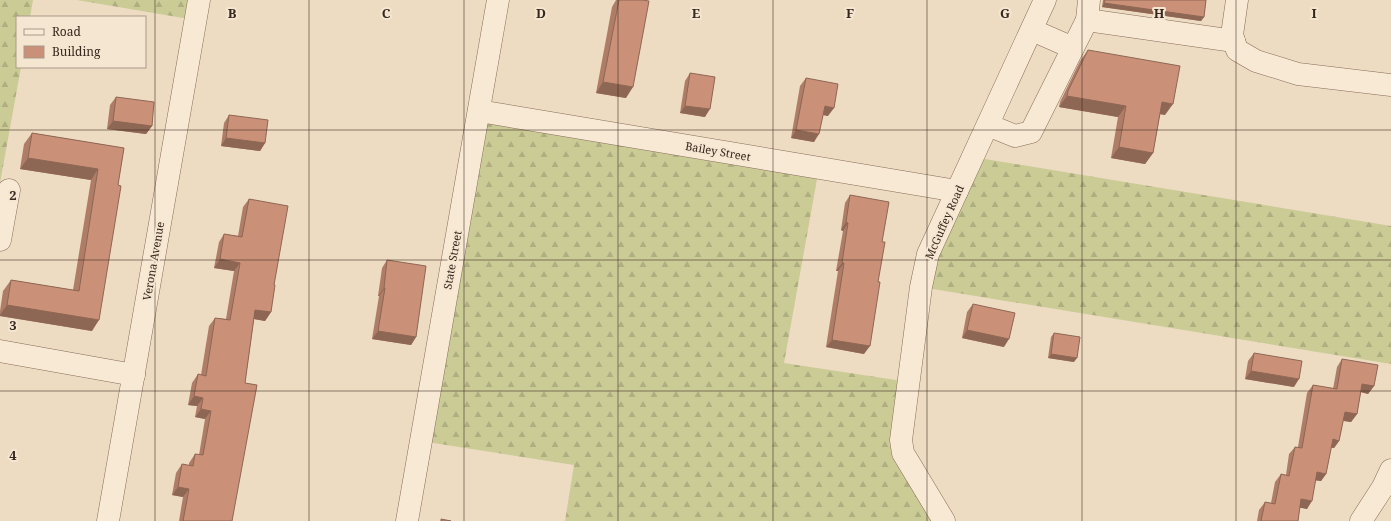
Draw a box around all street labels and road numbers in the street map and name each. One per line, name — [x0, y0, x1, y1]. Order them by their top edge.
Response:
street label: Bailey Street — [684, 138, 752, 164]
street label: McGuffey Road — [921, 182, 967, 262]
street label: Verona Avenue — [139, 220, 167, 302]
street label: State Street — [439, 229, 465, 291]

